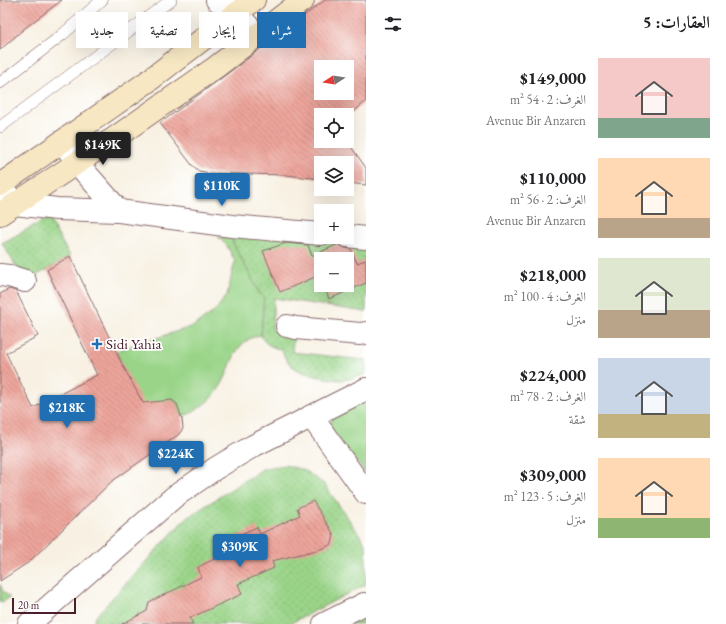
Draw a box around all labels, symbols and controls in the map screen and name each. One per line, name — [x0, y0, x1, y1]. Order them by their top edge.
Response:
text: العقارات: 5 — [643, 11, 710, 33]
chip: جديد — [76, 12, 128, 48]
chip: تصفية — [136, 12, 191, 48]
chip: إيجار — [199, 12, 249, 48]
chip: شراء — [257, 12, 306, 48]
icon: filters — [382, 13, 404, 35]
north arrow — [314, 60, 354, 100]
map controls — [314, 60, 354, 292]
text: $149,000 — [520, 67, 586, 89]
icon: home — [630, 74, 678, 122]
text: الغرف: 2 · 54 m² — [510, 91, 586, 108]
button: locate — [314, 108, 354, 148]
text: Avenue Bir Anzaren — [486, 112, 586, 129]
pin: $149K — [75, 132, 131, 166]
text: $149K — [85, 136, 121, 153]
button: layers — [314, 156, 354, 196]
text: $110,000 — [520, 167, 586, 189]
pin: $110K — [194, 173, 250, 207]
icon: home — [630, 174, 678, 222]
text: $110K — [204, 177, 240, 194]
text: الغرف: 2 · 56 m² — [510, 191, 586, 208]
button: + — [314, 204, 354, 244]
text: Avenue Bir Anzaren — [486, 212, 586, 229]
button: − — [314, 252, 354, 292]
text: $218,000 — [520, 264, 586, 286]
icon: home — [630, 274, 678, 322]
text: الغرف: 4 · 100 m² — [504, 288, 586, 305]
text: منزل — [566, 311, 586, 328]
place label: Sidi Yahia — [106, 334, 161, 353]
marker: Sidi Yahia — [91, 338, 103, 350]
text: $224,000 — [520, 364, 586, 386]
icon: home — [630, 374, 678, 422]
text: الغرف: 2 · 78 m² — [510, 388, 586, 405]
pin: $218K — [39, 395, 95, 429]
text: $218K — [49, 399, 85, 416]
text: شقة — [569, 411, 586, 428]
pin: $224K — [148, 441, 204, 475]
text: $224K — [158, 445, 194, 462]
text: $309,000 — [520, 464, 586, 486]
icon: home — [630, 474, 678, 522]
text: الغرف: 5 · 123 m² — [504, 488, 586, 505]
text: منزل — [566, 511, 586, 528]
pin: $309K — [212, 534, 268, 568]
text: $309K — [222, 538, 258, 555]
scale bar — [12, 596, 76, 615]
text: 20 m — [18, 598, 39, 612]

